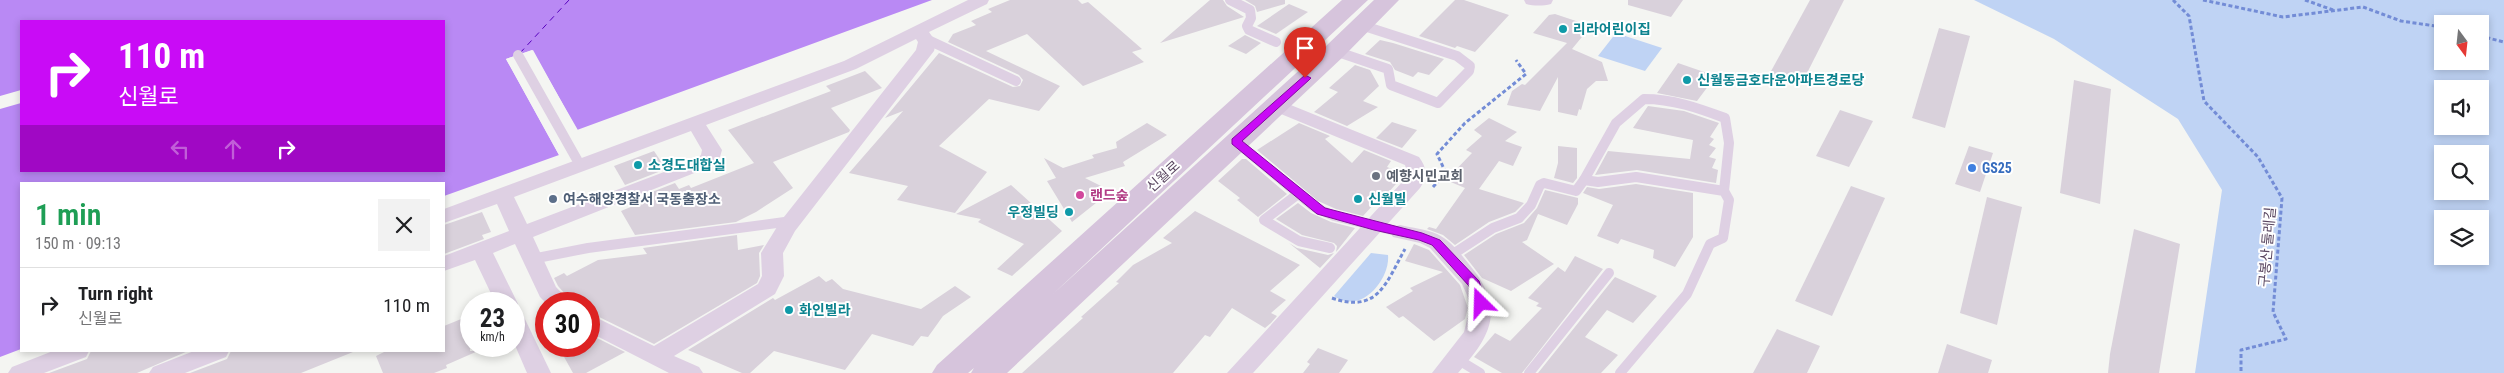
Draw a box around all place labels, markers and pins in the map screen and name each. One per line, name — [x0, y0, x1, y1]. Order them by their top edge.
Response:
place label: 리라어린이집 — [1573, 21, 1650, 37]
marker: 리라어린이집 — [1557, 23, 1569, 35]
pin — [1284, 27, 1326, 78]
place label: 신월동금호타운아파트경로당 — [1697, 72, 1865, 88]
marker: 신월동금호타운아파트경로당 — [1681, 74, 1693, 86]
place label: 소경도대합실 — [648, 157, 725, 173]
marker: 소경도대합실 — [632, 159, 644, 171]
place label: GS25 — [1982, 160, 2012, 176]
marker: GS25 — [1966, 162, 1978, 174]
place label: 예향시민교회 — [1386, 168, 1463, 184]
marker: 예향시민교회 — [1370, 170, 1382, 182]
place label: 랜드숲 — [1090, 187, 1129, 203]
marker: 랜드숲 — [1074, 189, 1086, 201]
place label: 여수해양경찰서 국동출장소 — [563, 191, 721, 207]
place label: 신월빌 — [1368, 191, 1407, 207]
marker: 여수해양경찰서 국동출장소 — [547, 193, 559, 205]
marker: 신월빌 — [1352, 193, 1364, 205]
place label: 우정빌딩 — [1007, 204, 1059, 220]
marker: 우정빌딩 — [1063, 206, 1075, 218]
place label: 화인빌라 — [799, 302, 851, 318]
marker: 화인빌라 — [783, 304, 795, 316]

